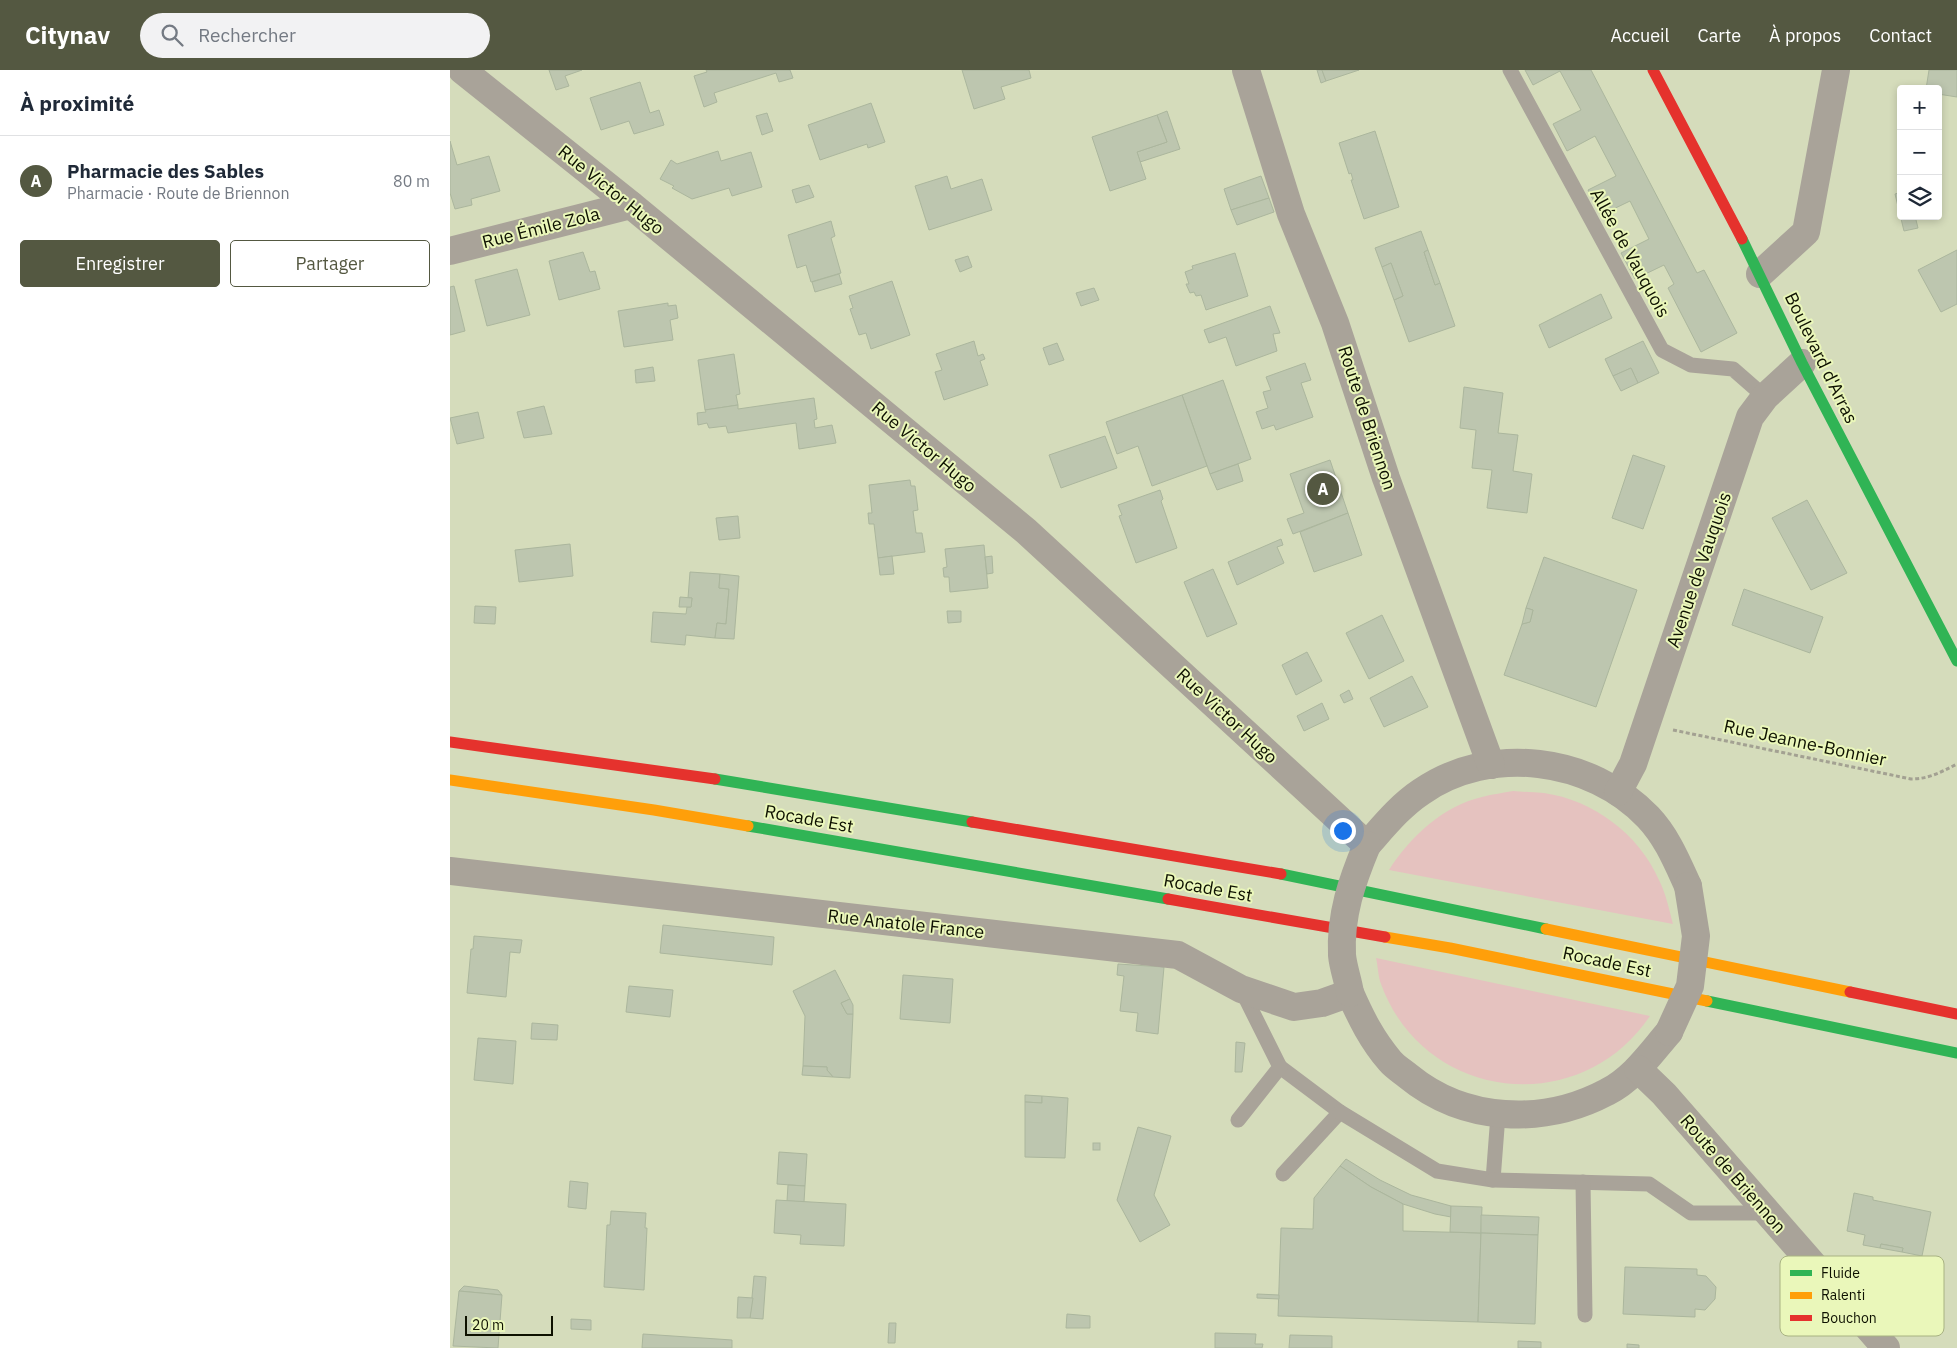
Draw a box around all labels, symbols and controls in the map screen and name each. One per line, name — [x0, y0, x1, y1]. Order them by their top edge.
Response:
search box — [140, 13, 490, 58]
text: Citynav — [25, 19, 110, 51]
icon: search — [158, 21, 186, 49]
text: Rechercher — [198, 23, 296, 47]
text: Accueil — [1610, 24, 1669, 47]
text: Carte — [1697, 24, 1741, 47]
text: À propos — [1769, 24, 1841, 47]
text: Contact — [1869, 24, 1932, 47]
map controls — [1897, 85, 1942, 220]
button: + — [1897, 85, 1942, 130]
text: À proximité — [20, 89, 134, 117]
button: − — [1897, 130, 1942, 175]
street label: Rue Victor Hugo — [554, 140, 669, 239]
text: Pharmacie des Sables — [67, 159, 264, 183]
text: A — [31, 171, 41, 191]
text: 80 m — [393, 171, 430, 191]
button: layers — [1897, 175, 1942, 220]
text: Pharmacie · Route de Briennon — [67, 183, 290, 203]
street label: Allée de Vauquois — [1585, 184, 1675, 321]
street label: Rue Émile Zola — [480, 202, 603, 253]
button: Enregistrer — [20, 240, 220, 287]
button: Partager — [230, 240, 430, 287]
street label: Boulevard d'Arras — [1780, 288, 1863, 427]
street label: Route de Briennon — [1333, 343, 1402, 493]
street label: Rue Victor Hugo — [867, 396, 982, 497]
pin: A — [1307, 470, 1339, 508]
street label: Avenue de Vauquois — [1661, 489, 1736, 651]
street label: Rue Victor Hugo — [1172, 663, 1283, 768]
street label: Rue Jeanne-Bonnier — [1722, 714, 1889, 771]
street label: Rocade Est — [763, 799, 855, 838]
your location — [1330, 818, 1356, 844]
street label: Rocade Est — [1162, 868, 1254, 907]
street label: Rue Anatole France — [827, 904, 986, 943]
street label: Rocade Est — [1561, 941, 1654, 982]
street label: Route de Briennon — [1675, 1110, 1791, 1238]
legend — [1780, 1256, 1944, 1336]
text: Fluide — [1821, 1264, 1860, 1282]
text: Ralenti — [1821, 1286, 1865, 1304]
text: Bouchon — [1821, 1309, 1877, 1327]
scale bar — [465, 1313, 552, 1336]
text: 20 m — [472, 1316, 504, 1334]

